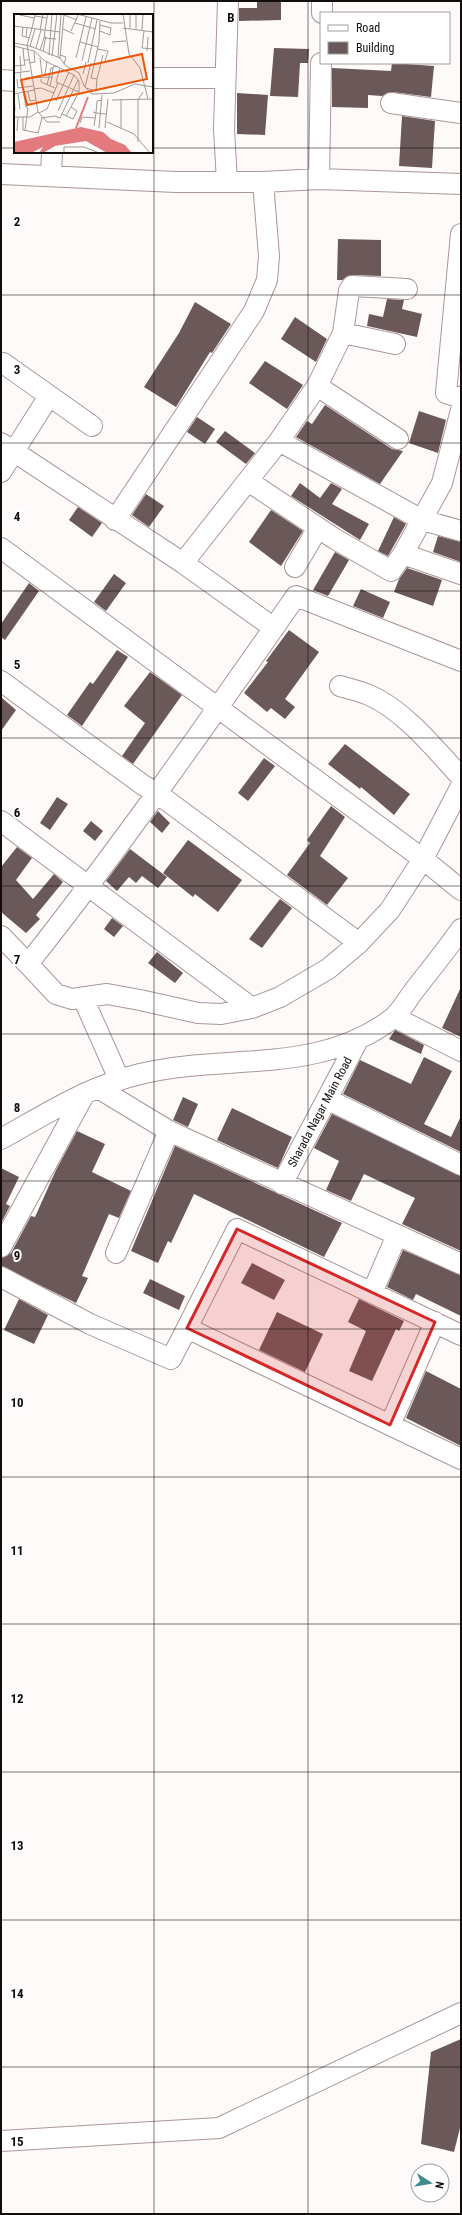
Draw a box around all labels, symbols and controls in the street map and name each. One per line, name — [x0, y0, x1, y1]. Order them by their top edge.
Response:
text: B — [227, 10, 235, 25]
legend — [320, 12, 450, 64]
inset map — [14, 14, 153, 153]
text: Road — [356, 21, 380, 35]
text: Building — [356, 41, 394, 55]
text: 2 — [14, 214, 21, 229]
text: 3 — [14, 362, 20, 377]
text: 4 — [14, 509, 21, 524]
text: 5 — [14, 657, 21, 672]
text: 6 — [14, 805, 21, 820]
text: 7 — [14, 952, 21, 967]
street label: Sharada Nagar Main Road — [285, 1054, 355, 1170]
text: 8 — [14, 1100, 20, 1115]
text: 9 — [14, 1248, 20, 1263]
text: 10 — [10, 1395, 24, 1410]
text: 11 — [10, 1543, 24, 1558]
text: 12 — [10, 1691, 24, 1706]
text: 13 — [10, 1838, 24, 1853]
text: 14 — [10, 1986, 24, 2001]
text: 15 — [10, 2134, 24, 2149]
north arrow — [410, 2163, 450, 2203]
text: N — [432, 2180, 446, 2190]

